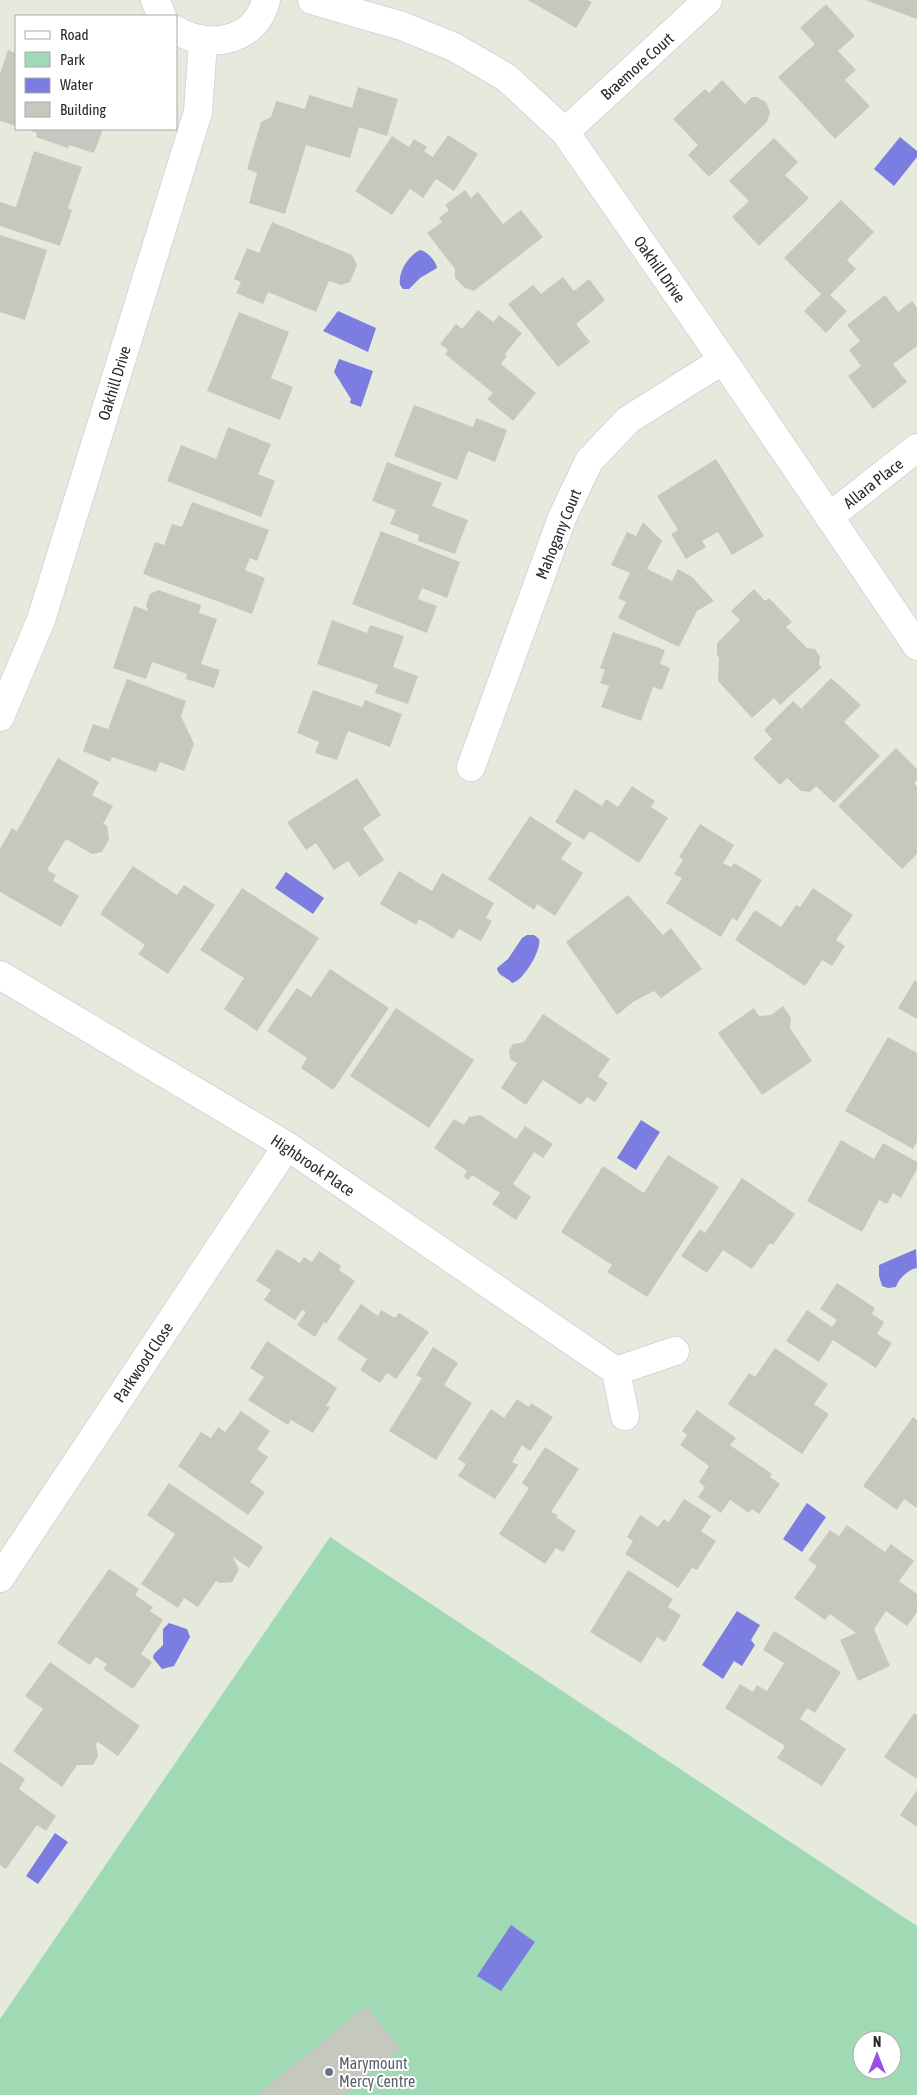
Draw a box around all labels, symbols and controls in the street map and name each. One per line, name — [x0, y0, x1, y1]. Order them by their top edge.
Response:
legend — [15, 15, 178, 130]
text: Road — [60, 26, 89, 43]
street label: Braemore Court — [597, 28, 677, 103]
text: Park — [60, 51, 85, 68]
text: Water — [60, 76, 93, 93]
text: Building — [60, 101, 106, 118]
street label: Oakhill Drive — [631, 232, 689, 306]
street label: Oakhill Drive — [94, 344, 134, 422]
street label: Allara Place — [840, 454, 906, 512]
street label: Mahogany Court — [532, 486, 585, 582]
street label: Highbrook Place — [267, 1130, 358, 1200]
street label: Parkwood Close — [110, 1319, 176, 1405]
north arrow — [852, 2030, 902, 2080]
text: N — [873, 2034, 881, 2050]
place label: Marymount Mercy Centre — [339, 2054, 415, 2091]
marker: Marymount Mercy Centre — [323, 2066, 335, 2078]

